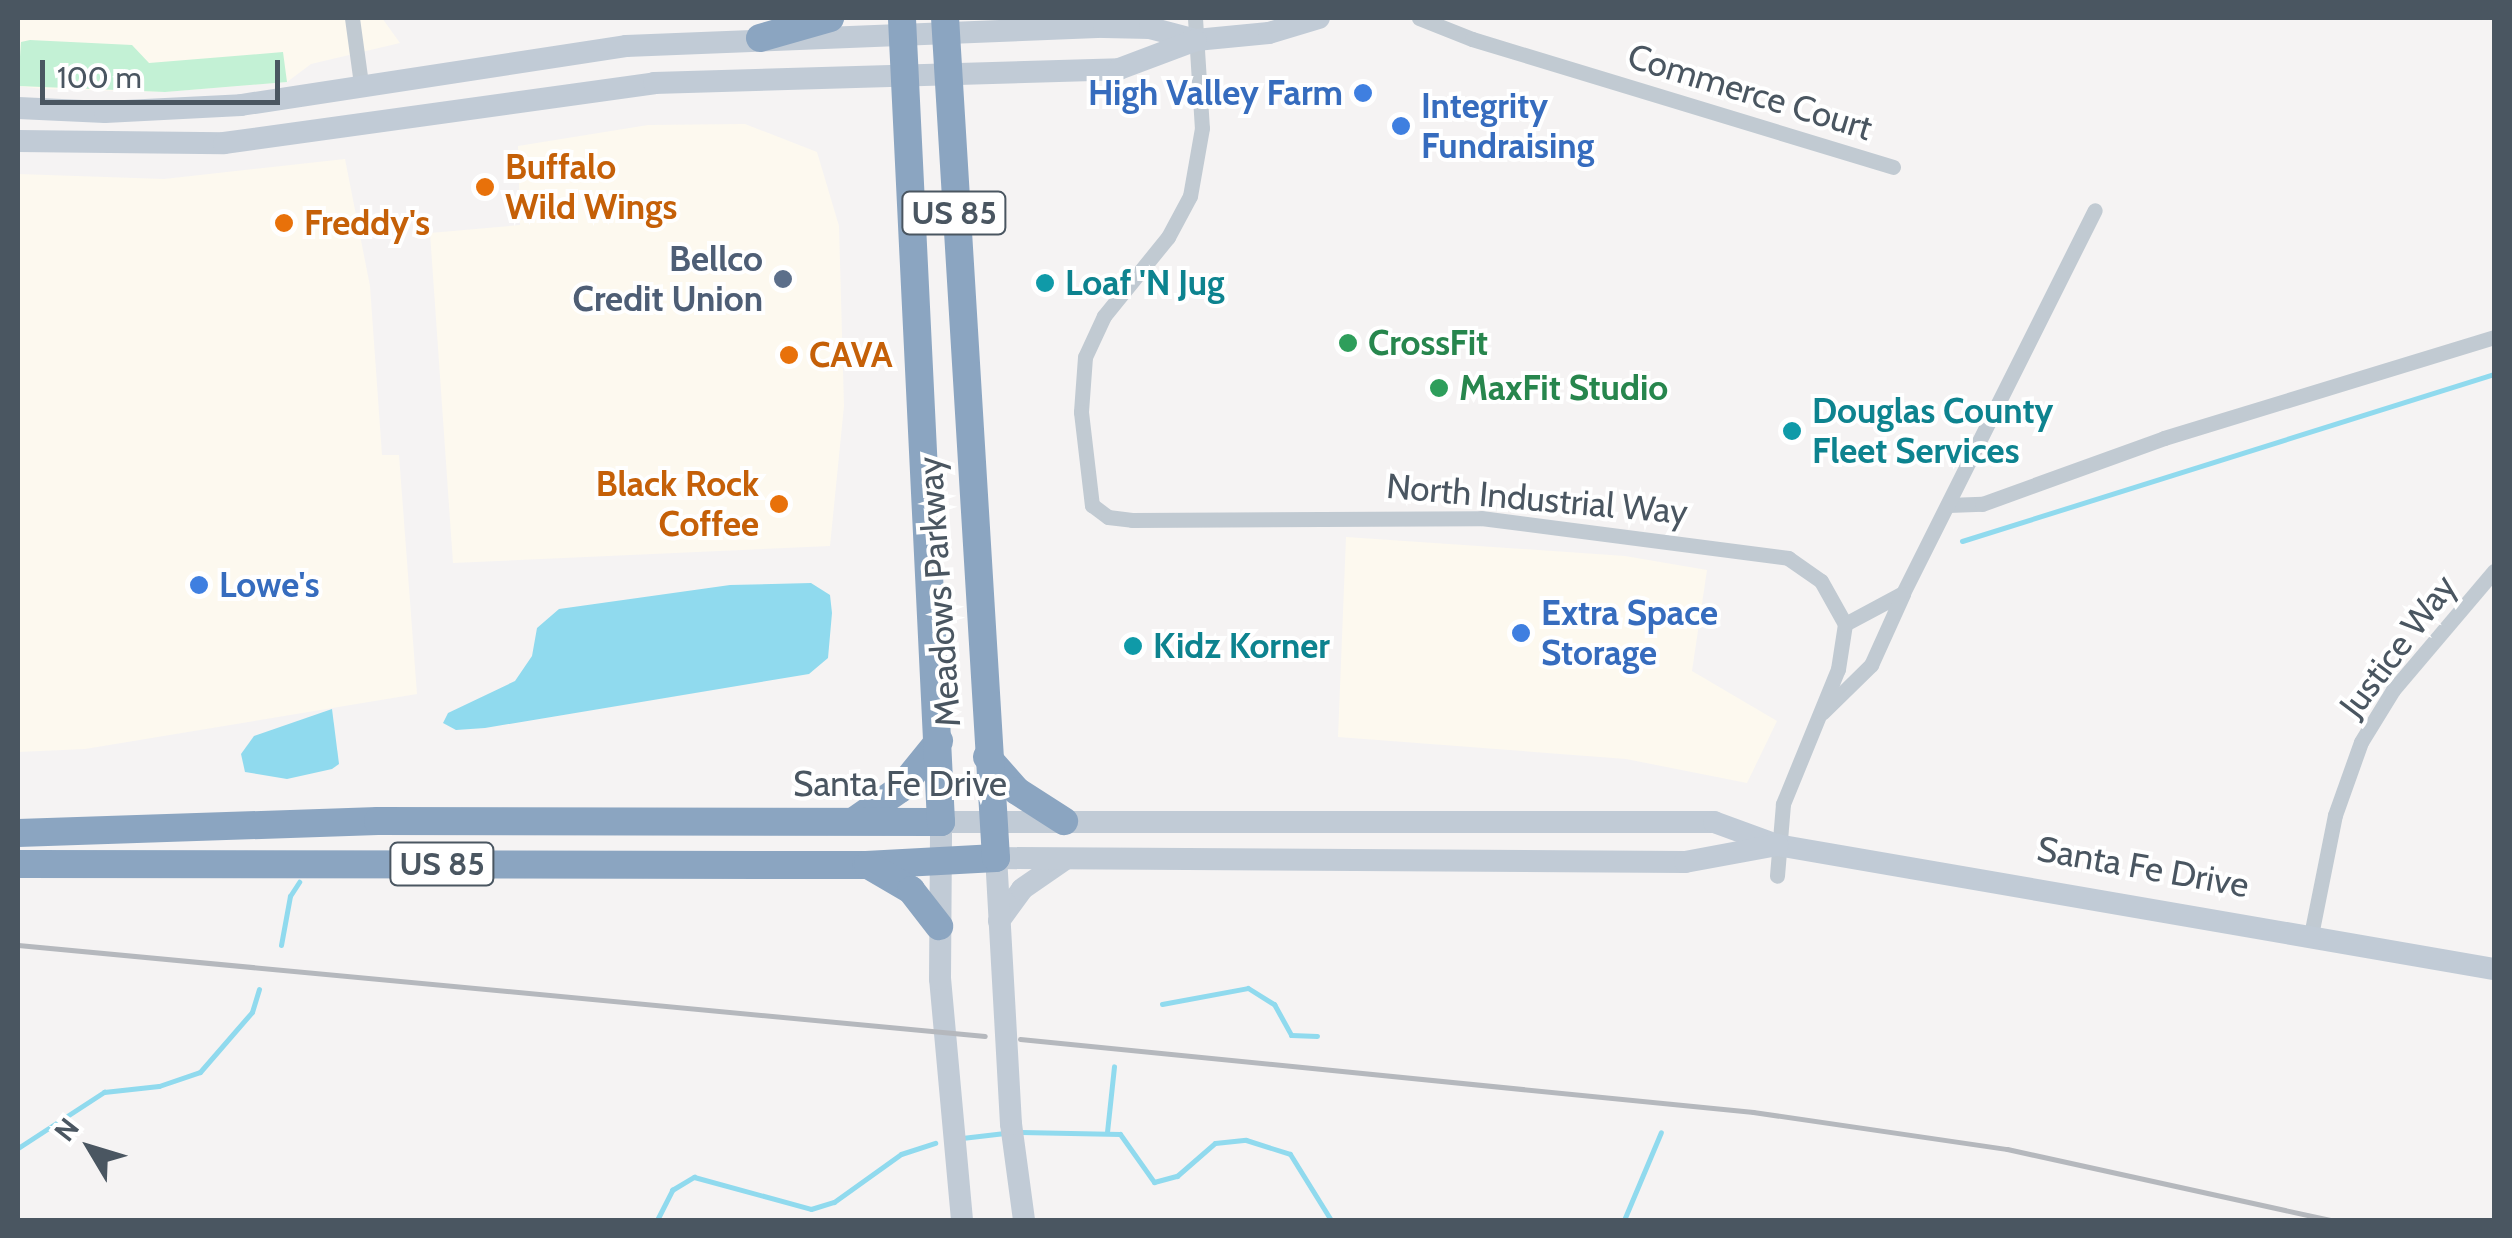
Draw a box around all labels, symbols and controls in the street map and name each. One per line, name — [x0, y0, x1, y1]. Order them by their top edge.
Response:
street label: Commerce Court — [1623, 35, 1877, 149]
scale bar — [45, 40, 285, 102]
text: 100 m — [57, 59, 142, 96]
place label: High Valley Farm — [1088, 72, 1343, 114]
marker: High Valley Farm — [1352, 82, 1374, 104]
place label: Integrity Fundraising — [1421, 85, 1594, 167]
marker: Integrity Fundraising — [1390, 115, 1412, 137]
place label: Buffalo Wild Wings — [505, 146, 677, 228]
marker: Buffalo Wild Wings — [474, 176, 496, 198]
road number: US 85 — [899, 186, 1009, 240]
place label: Freddy's — [304, 202, 430, 244]
marker: Freddy's — [273, 212, 295, 234]
place label: Bellco Credit Union — [573, 238, 763, 320]
place label: Loaf 'N Jug — [1065, 262, 1225, 304]
marker: Bellco Credit Union — [772, 268, 794, 290]
marker: Loaf 'N Jug — [1034, 272, 1056, 294]
place label: CrossFit — [1368, 322, 1488, 364]
marker: CrossFit — [1337, 332, 1359, 354]
place label: CAVA — [809, 334, 893, 376]
marker: CAVA — [778, 344, 800, 366]
place label: MaxFit Studio — [1459, 367, 1668, 409]
marker: MaxFit Studio — [1428, 377, 1450, 399]
place label: Douglas County Fleet Services — [1812, 390, 2053, 472]
marker: Douglas County Fleet Services — [1781, 420, 1803, 442]
street label: Meadows Parkway — [909, 455, 969, 729]
place label: Black Rock Coffee — [596, 463, 759, 545]
street label: North Industrial Way — [1385, 465, 1689, 533]
marker: Black Rock Coffee — [768, 493, 790, 515]
place label: Lowe's — [219, 564, 320, 606]
street label: Justice Way — [2331, 566, 2465, 726]
marker: Lowe's — [188, 574, 210, 596]
place label: Extra Space Storage — [1541, 592, 1718, 674]
marker: Extra Space Storage — [1510, 622, 1532, 644]
place label: Kidz Korner — [1153, 625, 1330, 667]
marker: Kidz Korner — [1122, 635, 1144, 657]
street label: Santa Fe Drive — [793, 763, 1007, 805]
street label: Santa Fe Drive — [2034, 828, 2252, 906]
road number: US 85 — [387, 837, 497, 891]
north arrow — [40, 1098, 140, 1198]
text: N — [47, 1111, 86, 1148]

